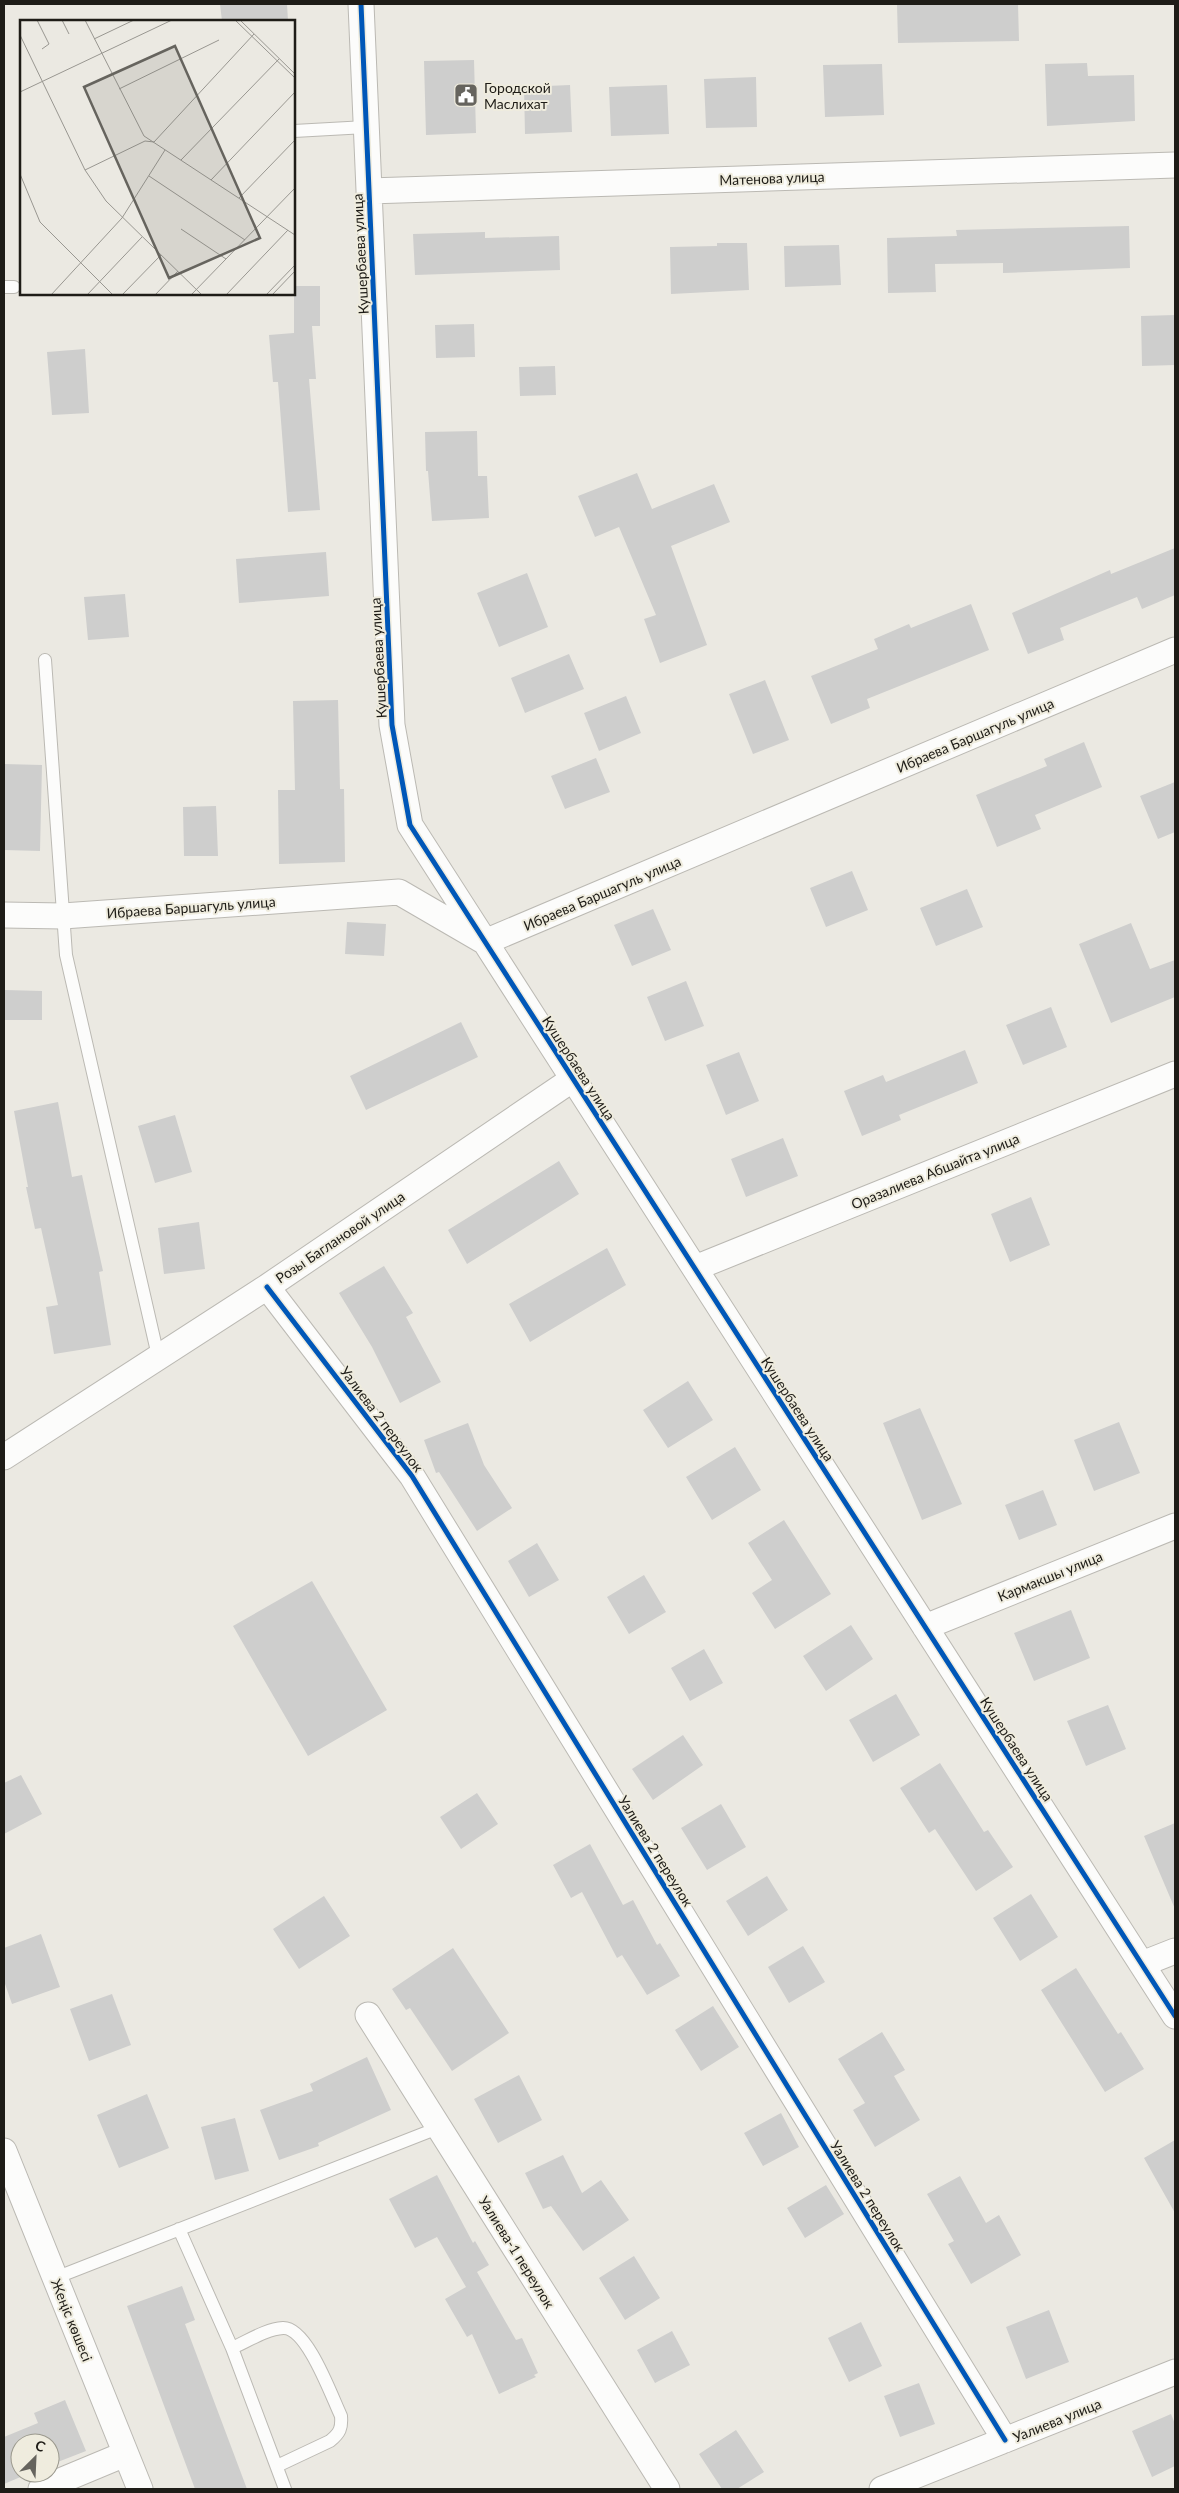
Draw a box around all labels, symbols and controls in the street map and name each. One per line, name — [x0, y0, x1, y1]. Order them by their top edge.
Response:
inset map — [20, 20, 295, 295]
place label: Городской Маслихат — [484, 79, 551, 112]
public building icon: Городской Маслихат — [453, 82, 479, 108]
street label: Матенова улица — [719, 168, 825, 188]
street label: Кушербаева улица — [348, 193, 372, 315]
street label: Кушербаева улица — [366, 597, 390, 719]
street label: Ибраева Баршагуль улица — [894, 694, 1056, 776]
street label: Ибраева Баршагуль улица — [521, 852, 683, 934]
street label: Ибраева Баршагуль улица — [106, 893, 276, 921]
street label: Кушербаева улица — [539, 1013, 619, 1123]
street label: Оразалиева Абшайта улица — [848, 1129, 1022, 1213]
street label: Розы Баглановой улица — [272, 1187, 408, 1287]
street label: Кушербаева улица — [758, 1354, 838, 1464]
street label: Уалиева 2 переулок — [337, 1363, 428, 1476]
street label: Кармакшы улица — [995, 1547, 1105, 1605]
street label: Кушербаева улица — [977, 1694, 1057, 1804]
street label: Уалиева 2 переулок — [615, 1792, 697, 1910]
street label: Уалиева 2 переулок — [827, 2137, 909, 2255]
street label: Уалиева-1 переулок — [476, 2193, 559, 2312]
street label: Жеңіс көшесі — [48, 2276, 96, 2364]
street label: Уалиева улица — [1010, 2395, 1104, 2445]
north arrow — [10, 2433, 60, 2483]
text: С — [33, 2436, 49, 2456]

